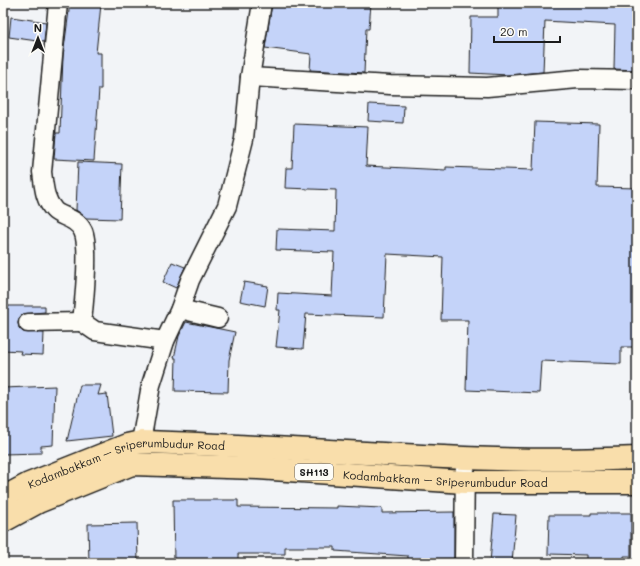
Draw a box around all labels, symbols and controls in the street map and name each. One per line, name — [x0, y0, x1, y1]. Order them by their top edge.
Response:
north arrow — [18, 18, 58, 58]
scale bar — [494, 18, 560, 44]
text: N — [34, 20, 42, 35]
text: 20 m — [500, 23, 528, 39]
street label: Kodambakkam – Sriperumbudur Road — [25, 434, 225, 491]
road number: SH113 — [295, 464, 333, 480]
street label: Kodambakkam – Sriperumbudur Road — [343, 466, 548, 490]

